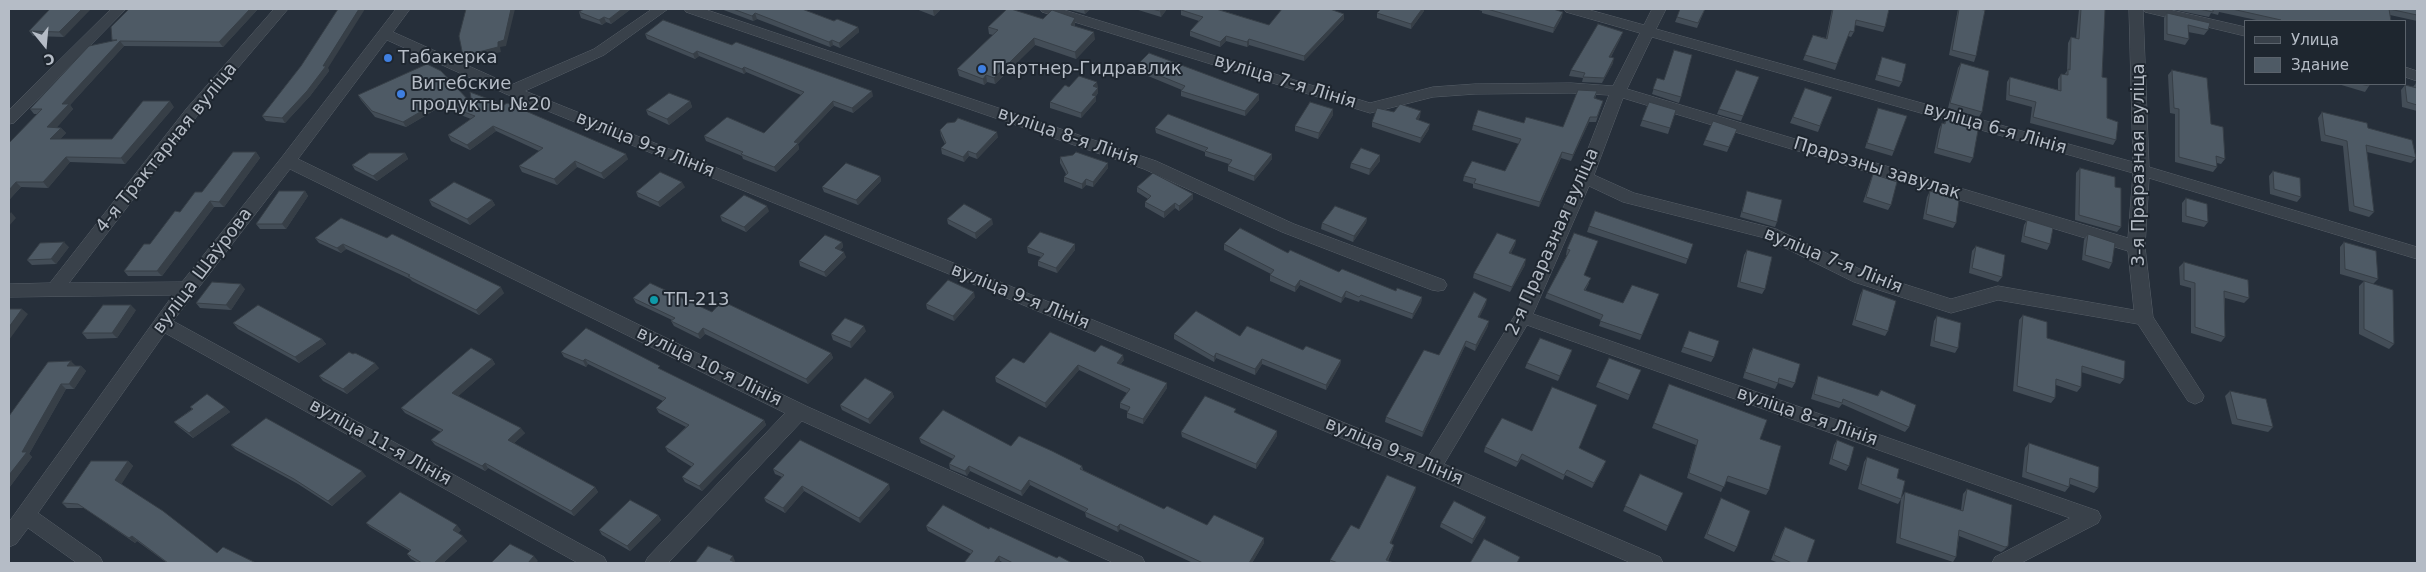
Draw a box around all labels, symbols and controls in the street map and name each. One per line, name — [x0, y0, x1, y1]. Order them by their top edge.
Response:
north arrow — [20, 20, 70, 70]
legend — [2244, 20, 2406, 85]
text: Улица — [2291, 31, 2339, 49]
place label: Табакерка — [398, 47, 497, 69]
text: С — [42, 50, 57, 68]
street label: вуліца 7-я Лінія — [1211, 50, 1359, 114]
marker: Табакерка — [382, 52, 394, 64]
text: Здание — [2291, 56, 2349, 74]
place label: Партнер-Гидравлик — [992, 58, 1182, 80]
street label: 4-я Трактарная вуліца — [92, 59, 242, 237]
marker: Партнер-Гидравлик — [976, 63, 988, 75]
street label: 3-я Праразная вуліца — [2128, 64, 2150, 266]
place label: Витебские продукты №20 — [411, 73, 551, 116]
marker: Витебские продукты №20 — [395, 88, 407, 100]
street label: вуліца 6-я Лінія — [1921, 98, 2069, 160]
street label: вуліца 8-я Лінія — [995, 103, 1141, 171]
street label: вуліца 9-я Лінія — [573, 107, 717, 183]
street label: Прарэзны завулак — [1791, 133, 1963, 205]
street label: 2-я Праразная вуліца — [1502, 145, 1604, 339]
street label: вуліца Шаўрова — [149, 204, 257, 338]
street label: вуліца 7-я Лінія — [1761, 223, 1905, 299]
street label: вуліца 9-я Лінія — [948, 259, 1092, 335]
place label: ТП-213 — [664, 289, 729, 311]
marker: ТП-213 — [648, 294, 660, 306]
street label: вуліца 10-я Лінія — [633, 322, 785, 412]
street label: вуліца 8-я Лінія — [1734, 383, 1880, 451]
street label: вуліца 11-я Лінія — [305, 395, 455, 491]
street label: вуліца 9-я Лінія — [1322, 413, 1466, 491]

